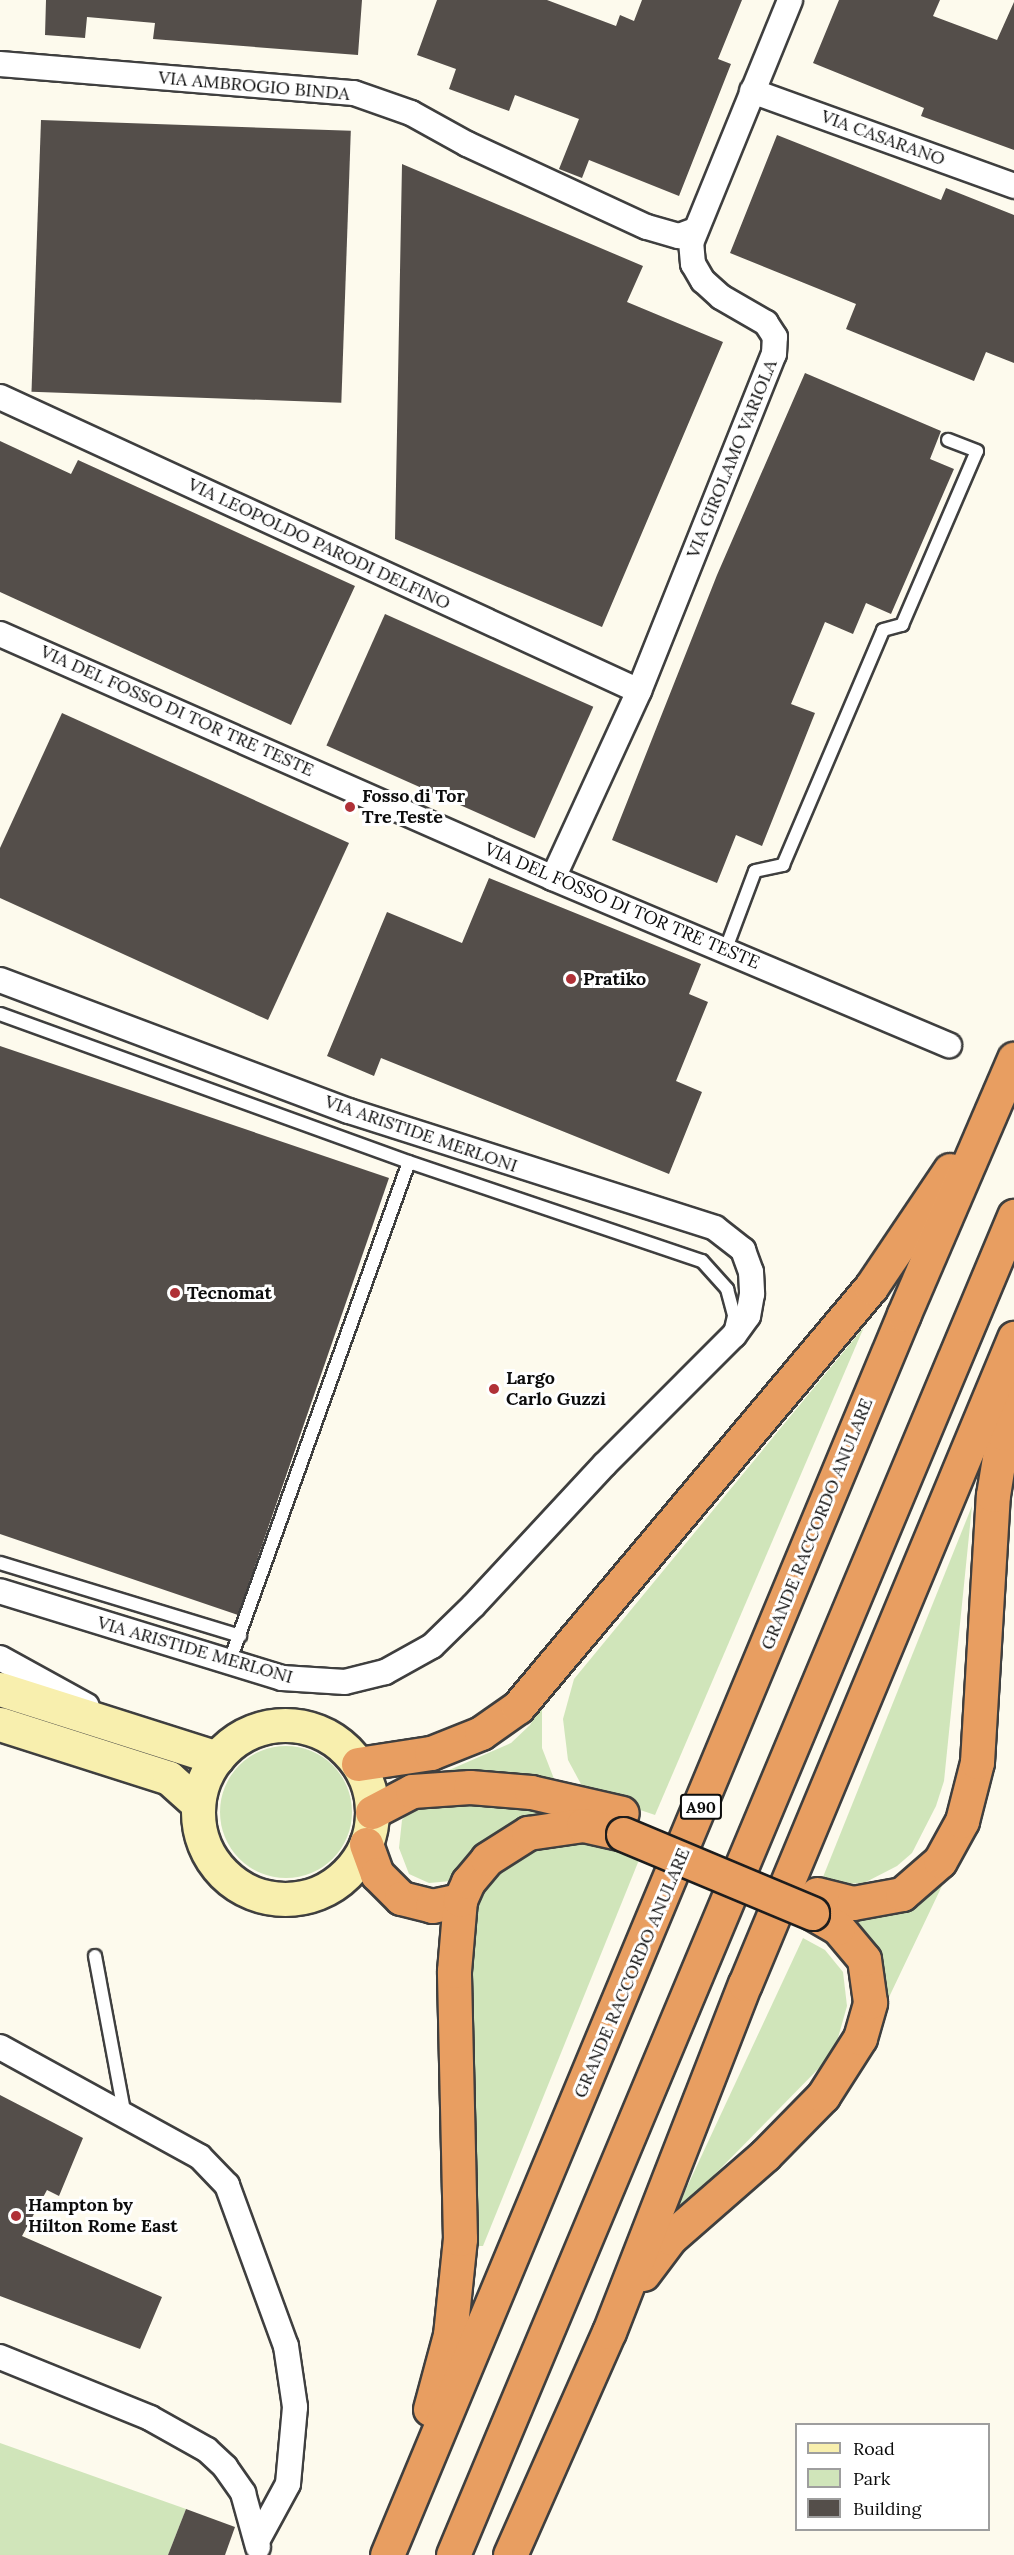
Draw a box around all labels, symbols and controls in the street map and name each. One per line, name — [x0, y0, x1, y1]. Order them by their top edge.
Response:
street label: VIA AMBROGIO BINDA — [157, 67, 351, 105]
street label: VIA CASARANO — [818, 106, 948, 170]
street label: VIA GIROLAMO VARIOLA — [682, 357, 782, 561]
street label: VIA LEOPOLDO PARODI DELFINO — [184, 474, 454, 614]
street label: VIA DEL FOSSO DI TOR TRE TESTE — [37, 641, 317, 781]
place label: Fosso di Tor Tre Teste — [362, 786, 465, 828]
marker: Fosso di Tor Tre Teste — [343, 800, 357, 814]
street label: VIA DEL FOSSO DI TOR TRE TESTE — [481, 838, 763, 974]
place label: Pratiko — [583, 968, 646, 990]
marker: Pratiko — [564, 972, 578, 986]
street label: VIA ARISTIDE MERLONI — [322, 1091, 520, 1177]
place label: Tecnomat — [187, 1282, 272, 1304]
marker: Tecnomat — [168, 1286, 182, 1300]
place label: Largo Carlo Guzzi — [506, 1368, 606, 1410]
marker: Largo Carlo Guzzi — [487, 1382, 501, 1396]
street label: GRANDE RACCORDO ANULARE — [757, 1395, 877, 1653]
street label: VIA ARISTIDE MERLONI — [95, 1612, 295, 1688]
road number: A90 — [678, 1794, 724, 1820]
street label: GRANDE RACCORDO ANULARE — [569, 1845, 695, 2101]
place label: Hampton by Hilton Rome East — [28, 2195, 178, 2238]
marker: Hampton by Hilton Rome East — [9, 2209, 23, 2223]
legend — [795, 2423, 990, 2531]
text: Road — [853, 2437, 895, 2460]
text: Park — [853, 2467, 890, 2490]
text: Building — [853, 2497, 921, 2520]

